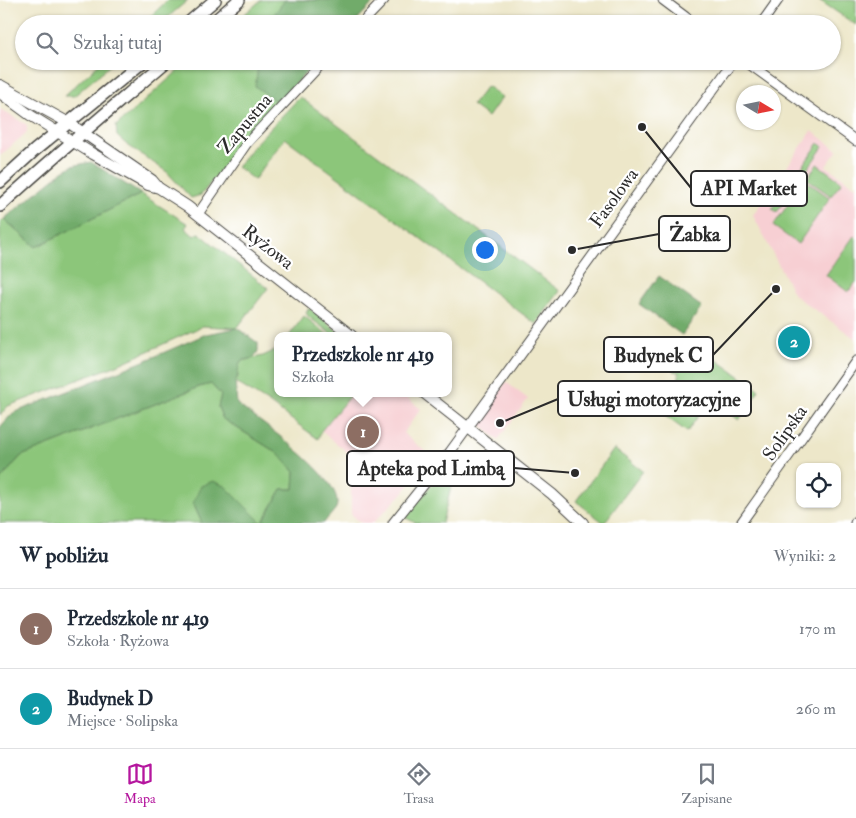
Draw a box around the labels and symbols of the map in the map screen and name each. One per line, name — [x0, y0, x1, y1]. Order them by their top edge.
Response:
north arrow — [736, 85, 781, 130]
street label: Zapustna — [213, 89, 278, 160]
street label: Fasolowa — [584, 163, 644, 233]
callout: API Market — [691, 171, 807, 206]
text: API Market — [700, 176, 797, 201]
callout: Żabka — [659, 216, 730, 251]
street label: Ryżowa — [237, 219, 299, 275]
text: Żabka — [670, 221, 721, 247]
your location — [472, 237, 498, 263]
pin: 2 — [778, 323, 810, 361]
callout: Budynek C — [604, 337, 713, 372]
text: Budynek C — [613, 343, 703, 369]
callout: Usługi motoryzacyjne — [558, 381, 751, 416]
text: Usługi motoryzacyjne — [567, 387, 741, 413]
street label: Solipska — [757, 400, 814, 466]
pin: 1 — [347, 413, 379, 451]
callout: Apteka pod Limbą — [347, 451, 514, 486]
text: Apteka pod Limbą — [357, 456, 506, 482]

